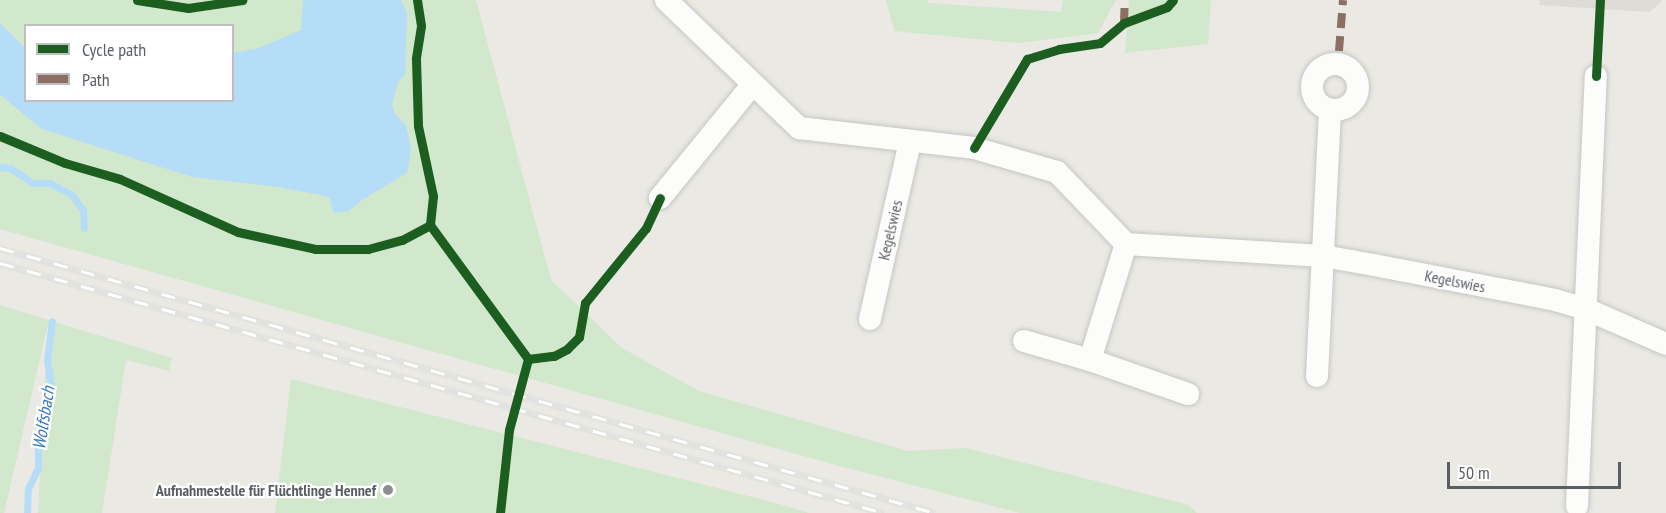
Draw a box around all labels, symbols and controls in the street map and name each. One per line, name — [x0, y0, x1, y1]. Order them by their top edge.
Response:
legend — [24, 24, 234, 102]
text: Cycle path — [82, 38, 146, 61]
text: Path — [82, 68, 110, 91]
street label: Kegelswies — [874, 198, 906, 262]
street label: Kegelswies — [1423, 266, 1487, 296]
water label: Wolfsbach — [28, 385, 60, 451]
scale bar — [1450, 450, 1624, 488]
text: 50 m — [1458, 461, 1490, 484]
place label: Aufnahmestelle für Flüchtlinge Hennef — [156, 480, 376, 500]
marker: Aufnahmestelle für Flüchtlinge Hennef — [381, 483, 395, 497]

